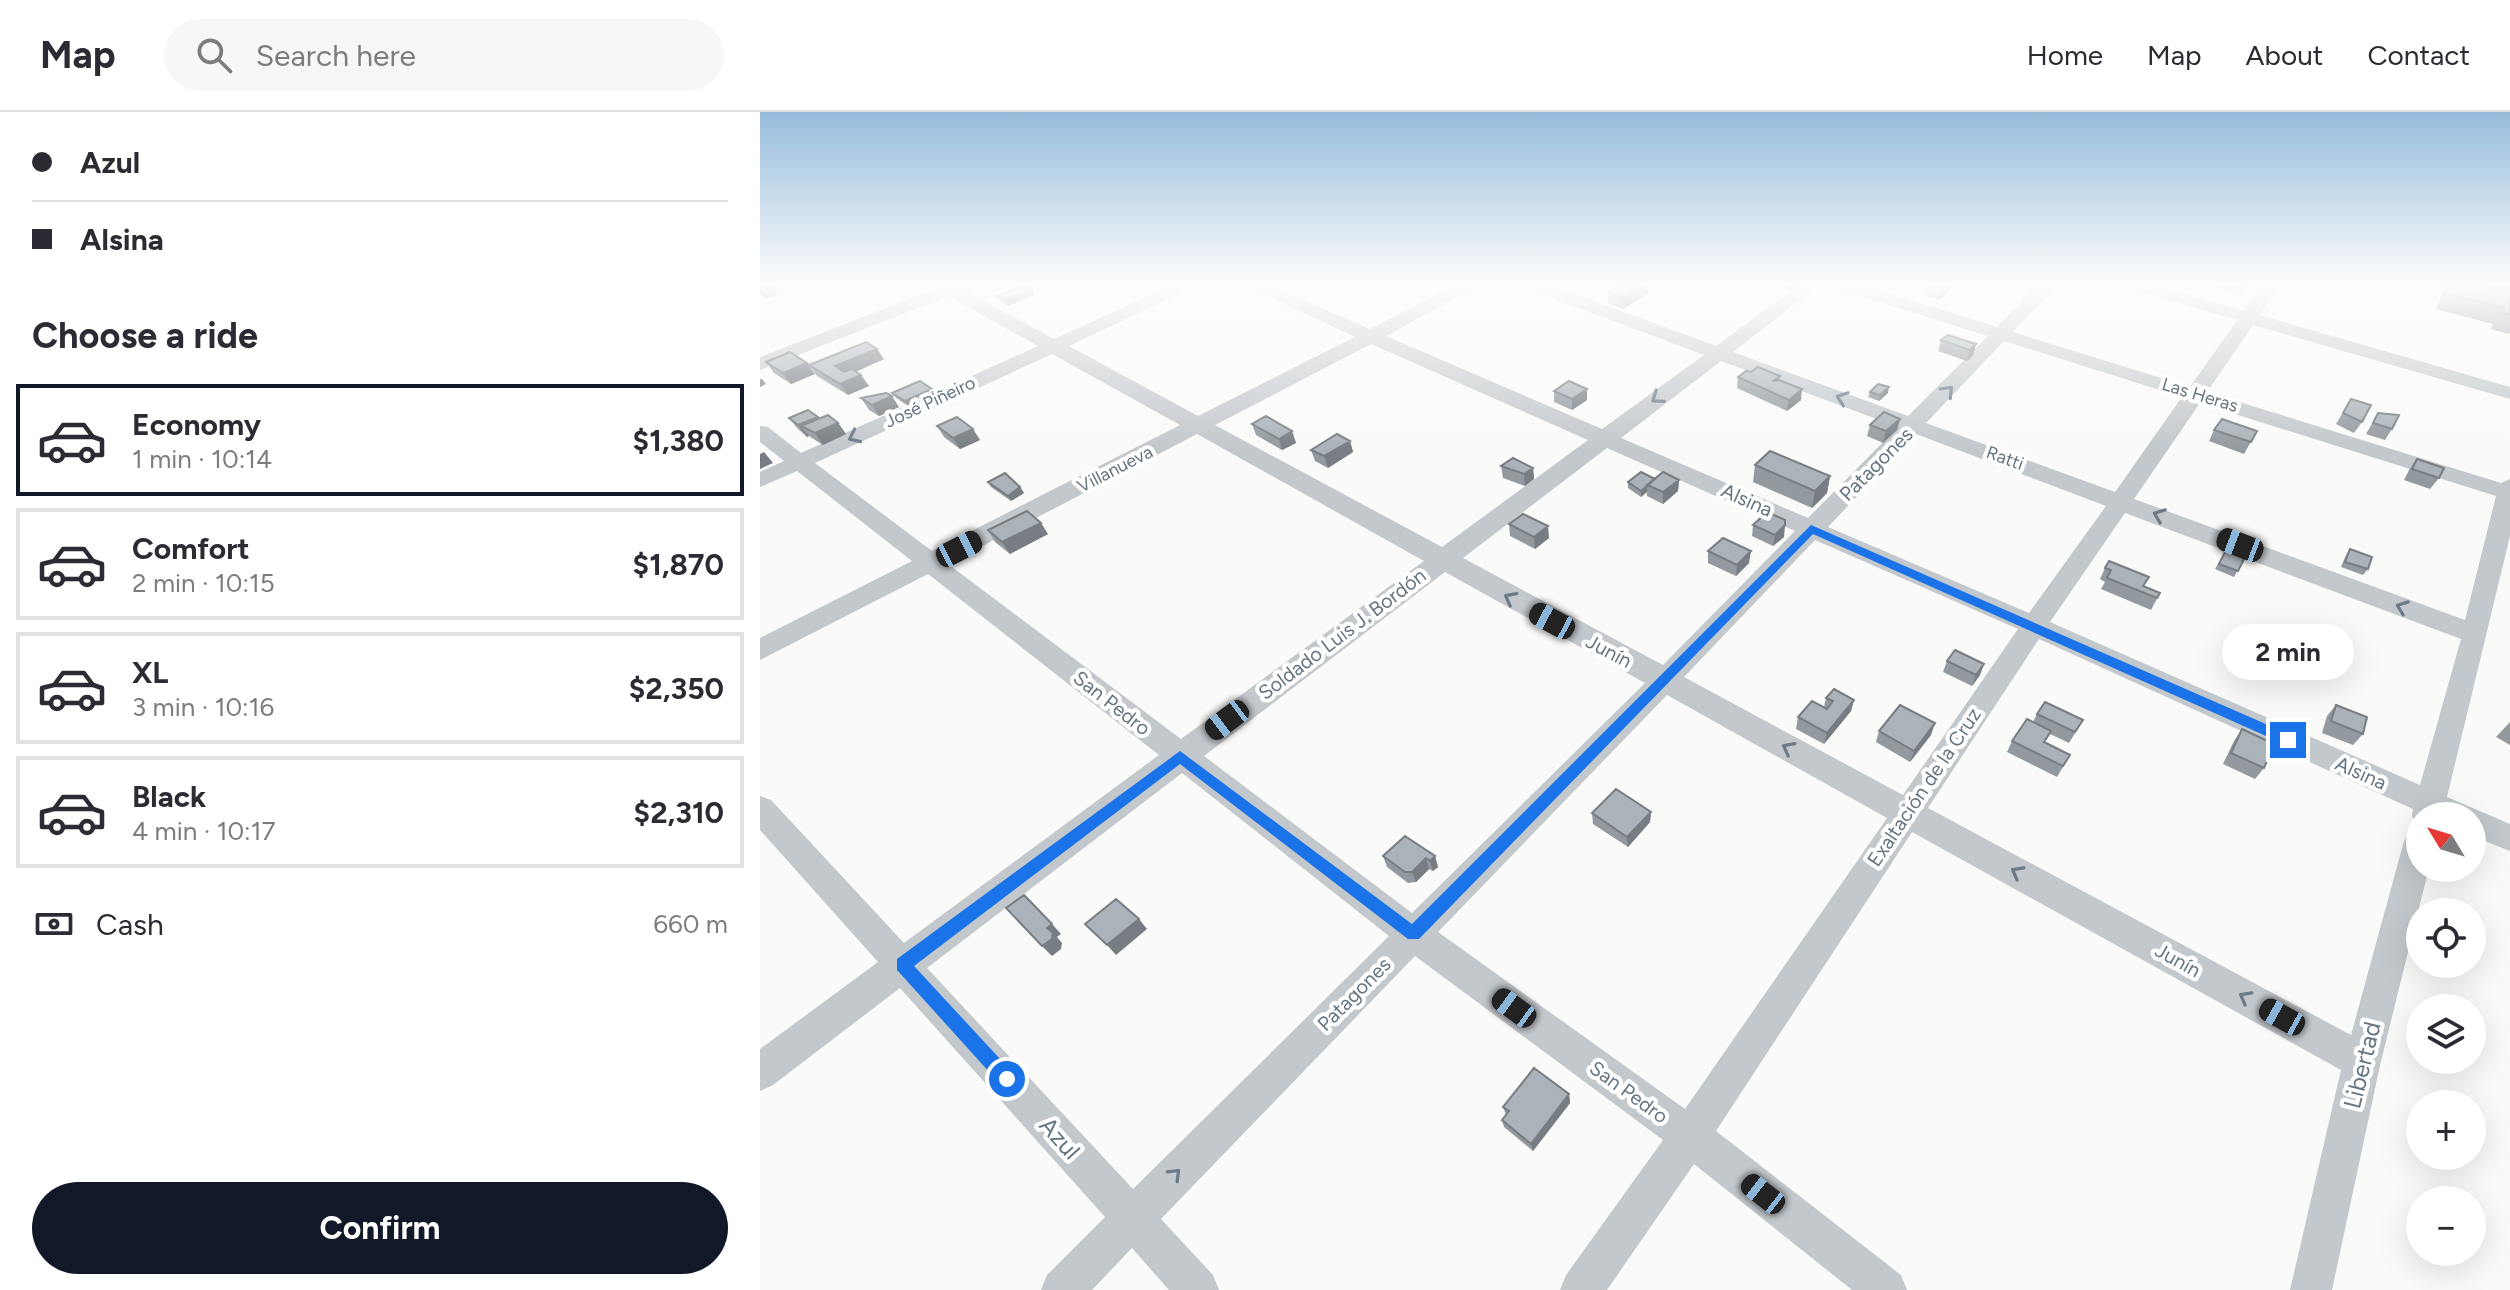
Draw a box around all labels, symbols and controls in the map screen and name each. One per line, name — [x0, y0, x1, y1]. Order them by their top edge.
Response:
search box — [164, 19, 724, 91]
text: Map — [40, 32, 116, 78]
icon: search — [192, 33, 236, 77]
text: Search here — [256, 37, 416, 74]
text: Home — [2027, 38, 2103, 72]
text: Map — [2147, 38, 2202, 72]
text: About — [2246, 38, 2323, 72]
text: Contact — [2367, 38, 2470, 72]
text: Azul — [80, 144, 140, 181]
text: Alsina — [80, 221, 164, 258]
text: Choose a ride — [32, 314, 258, 357]
street label: José Piñeiro — [881, 371, 979, 433]
street label: Las Heras — [2159, 373, 2241, 417]
one-way arrow — [1939, 386, 1953, 400]
one-way arrow — [1651, 388, 1666, 403]
one-way arrow — [1836, 391, 1850, 408]
icon: car — [36, 404, 108, 476]
text: Economy — [132, 406, 261, 443]
text: $1,380 — [633, 422, 724, 459]
street label: Patagones — [1834, 422, 1918, 506]
one-way arrow — [848, 427, 862, 443]
street label: Villanueva — [1074, 441, 1156, 497]
street label: Ratti — [1983, 441, 2027, 475]
text: 1 min · 10:14 — [132, 443, 272, 475]
street label: Alsina — [1718, 478, 1776, 522]
one-way arrow — [2153, 508, 2167, 525]
car — [2213, 525, 2267, 565]
car — [932, 527, 986, 571]
icon: car — [36, 528, 108, 600]
text: Comfort — [132, 530, 250, 567]
text: $1,870 — [633, 546, 724, 583]
street label: Soldado Luis J. Bordón — [1254, 563, 1430, 705]
text: 2 min · 10:15 — [132, 567, 275, 599]
one-way arrow — [1504, 592, 1518, 608]
car — [1525, 599, 1579, 643]
one-way arrow — [2396, 600, 2410, 617]
callout: 2 min — [2222, 624, 2354, 680]
street label: Junín — [1582, 629, 1636, 673]
text: 2 min — [2255, 636, 2321, 668]
icon: car — [36, 652, 108, 724]
text: XL — [132, 654, 168, 691]
street label: San Pedro — [1069, 666, 1155, 740]
text: $2,350 — [629, 670, 724, 707]
text: 3 min · 10:16 — [132, 691, 274, 723]
car — [1201, 696, 1253, 744]
street label: Exaltación de la Cruz — [1862, 703, 1986, 871]
route end — [2270, 722, 2306, 758]
one-way arrow — [1782, 742, 1796, 757]
street label: Alsina — [2332, 751, 2390, 795]
icon: car — [36, 776, 108, 848]
text: Black — [132, 778, 206, 815]
text: $2,310 — [634, 794, 724, 831]
north arrow — [2406, 802, 2486, 882]
map controls — [2406, 802, 2486, 1266]
text: 4 min · 10:17 — [132, 815, 275, 847]
one-way arrow — [2011, 866, 2025, 882]
button: locate — [2406, 898, 2486, 978]
icon: cash — [32, 902, 76, 946]
text: Cash — [96, 906, 164, 943]
text: 660 m — [653, 908, 728, 940]
street label: Junín — [2151, 938, 2205, 982]
street label: Patagones — [1312, 952, 1396, 1036]
car — [1488, 984, 1540, 1032]
one-way arrow — [2239, 991, 2253, 1007]
button: layers — [2406, 994, 2486, 1074]
car — [2255, 995, 2309, 1039]
street label: Libertad — [2337, 1018, 2387, 1112]
street label: San Pedro — [1585, 1056, 1673, 1128]
route start — [989, 1061, 1025, 1097]
button: + — [2406, 1090, 2486, 1170]
street label: Azul — [1034, 1111, 1086, 1165]
one-way arrow — [1166, 1169, 1180, 1183]
car — [1737, 1170, 1789, 1218]
button: Confirm — [32, 1182, 728, 1274]
button: − — [2406, 1186, 2486, 1266]

